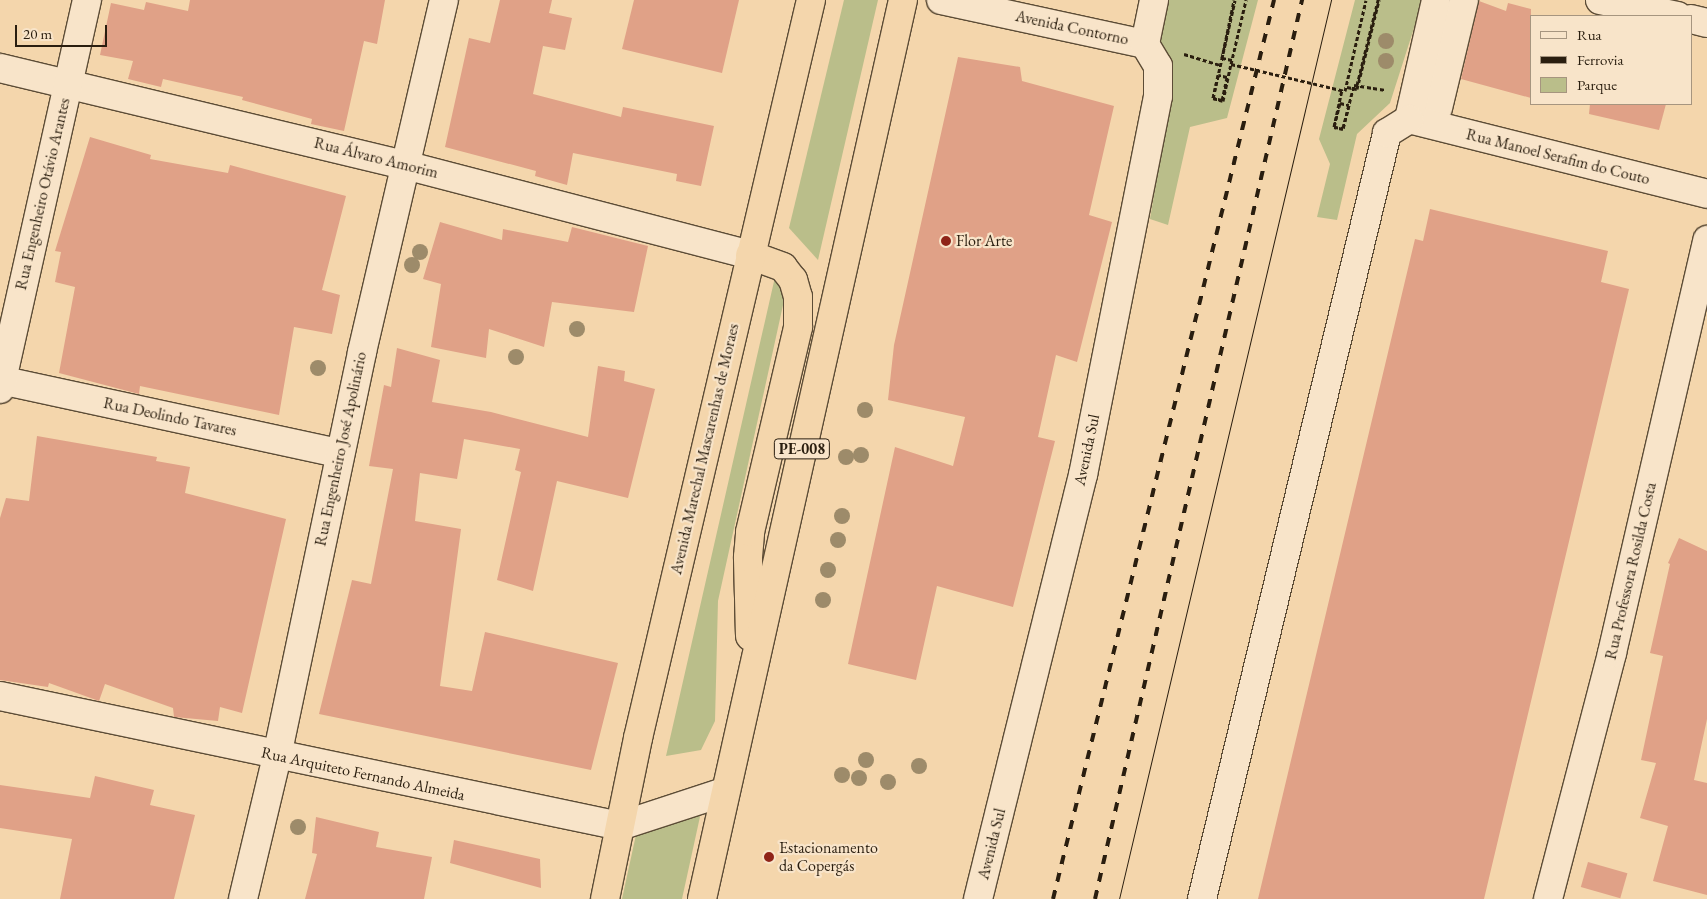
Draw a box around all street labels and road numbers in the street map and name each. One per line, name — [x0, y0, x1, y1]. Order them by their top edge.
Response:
street label: Avenida Contorno — [1014, 7, 1130, 49]
street label: Rua Engenheiro Otávio Arantes — [12, 96, 74, 292]
street label: Rua Manoel Serafim do Couto — [1464, 125, 1652, 189]
street label: Rua Álvaro Amorim — [312, 133, 440, 183]
street label: Avenida Marechal Mascarenhas de Moraes — [667, 322, 743, 576]
street label: Rua Engenheiro José Apolinário — [311, 350, 371, 548]
street label: Rua Deolindo Tavares — [102, 394, 238, 440]
street label: Avenida Sul — [1070, 413, 1104, 487]
road number: PE-008 — [773, 436, 831, 462]
street label: Rua Professora Rosilda Costa — [1601, 480, 1661, 662]
street label: Rua Arquiteto Fernando Almeida — [259, 743, 467, 805]
street label: Avenida Sul — [974, 806, 1010, 882]

